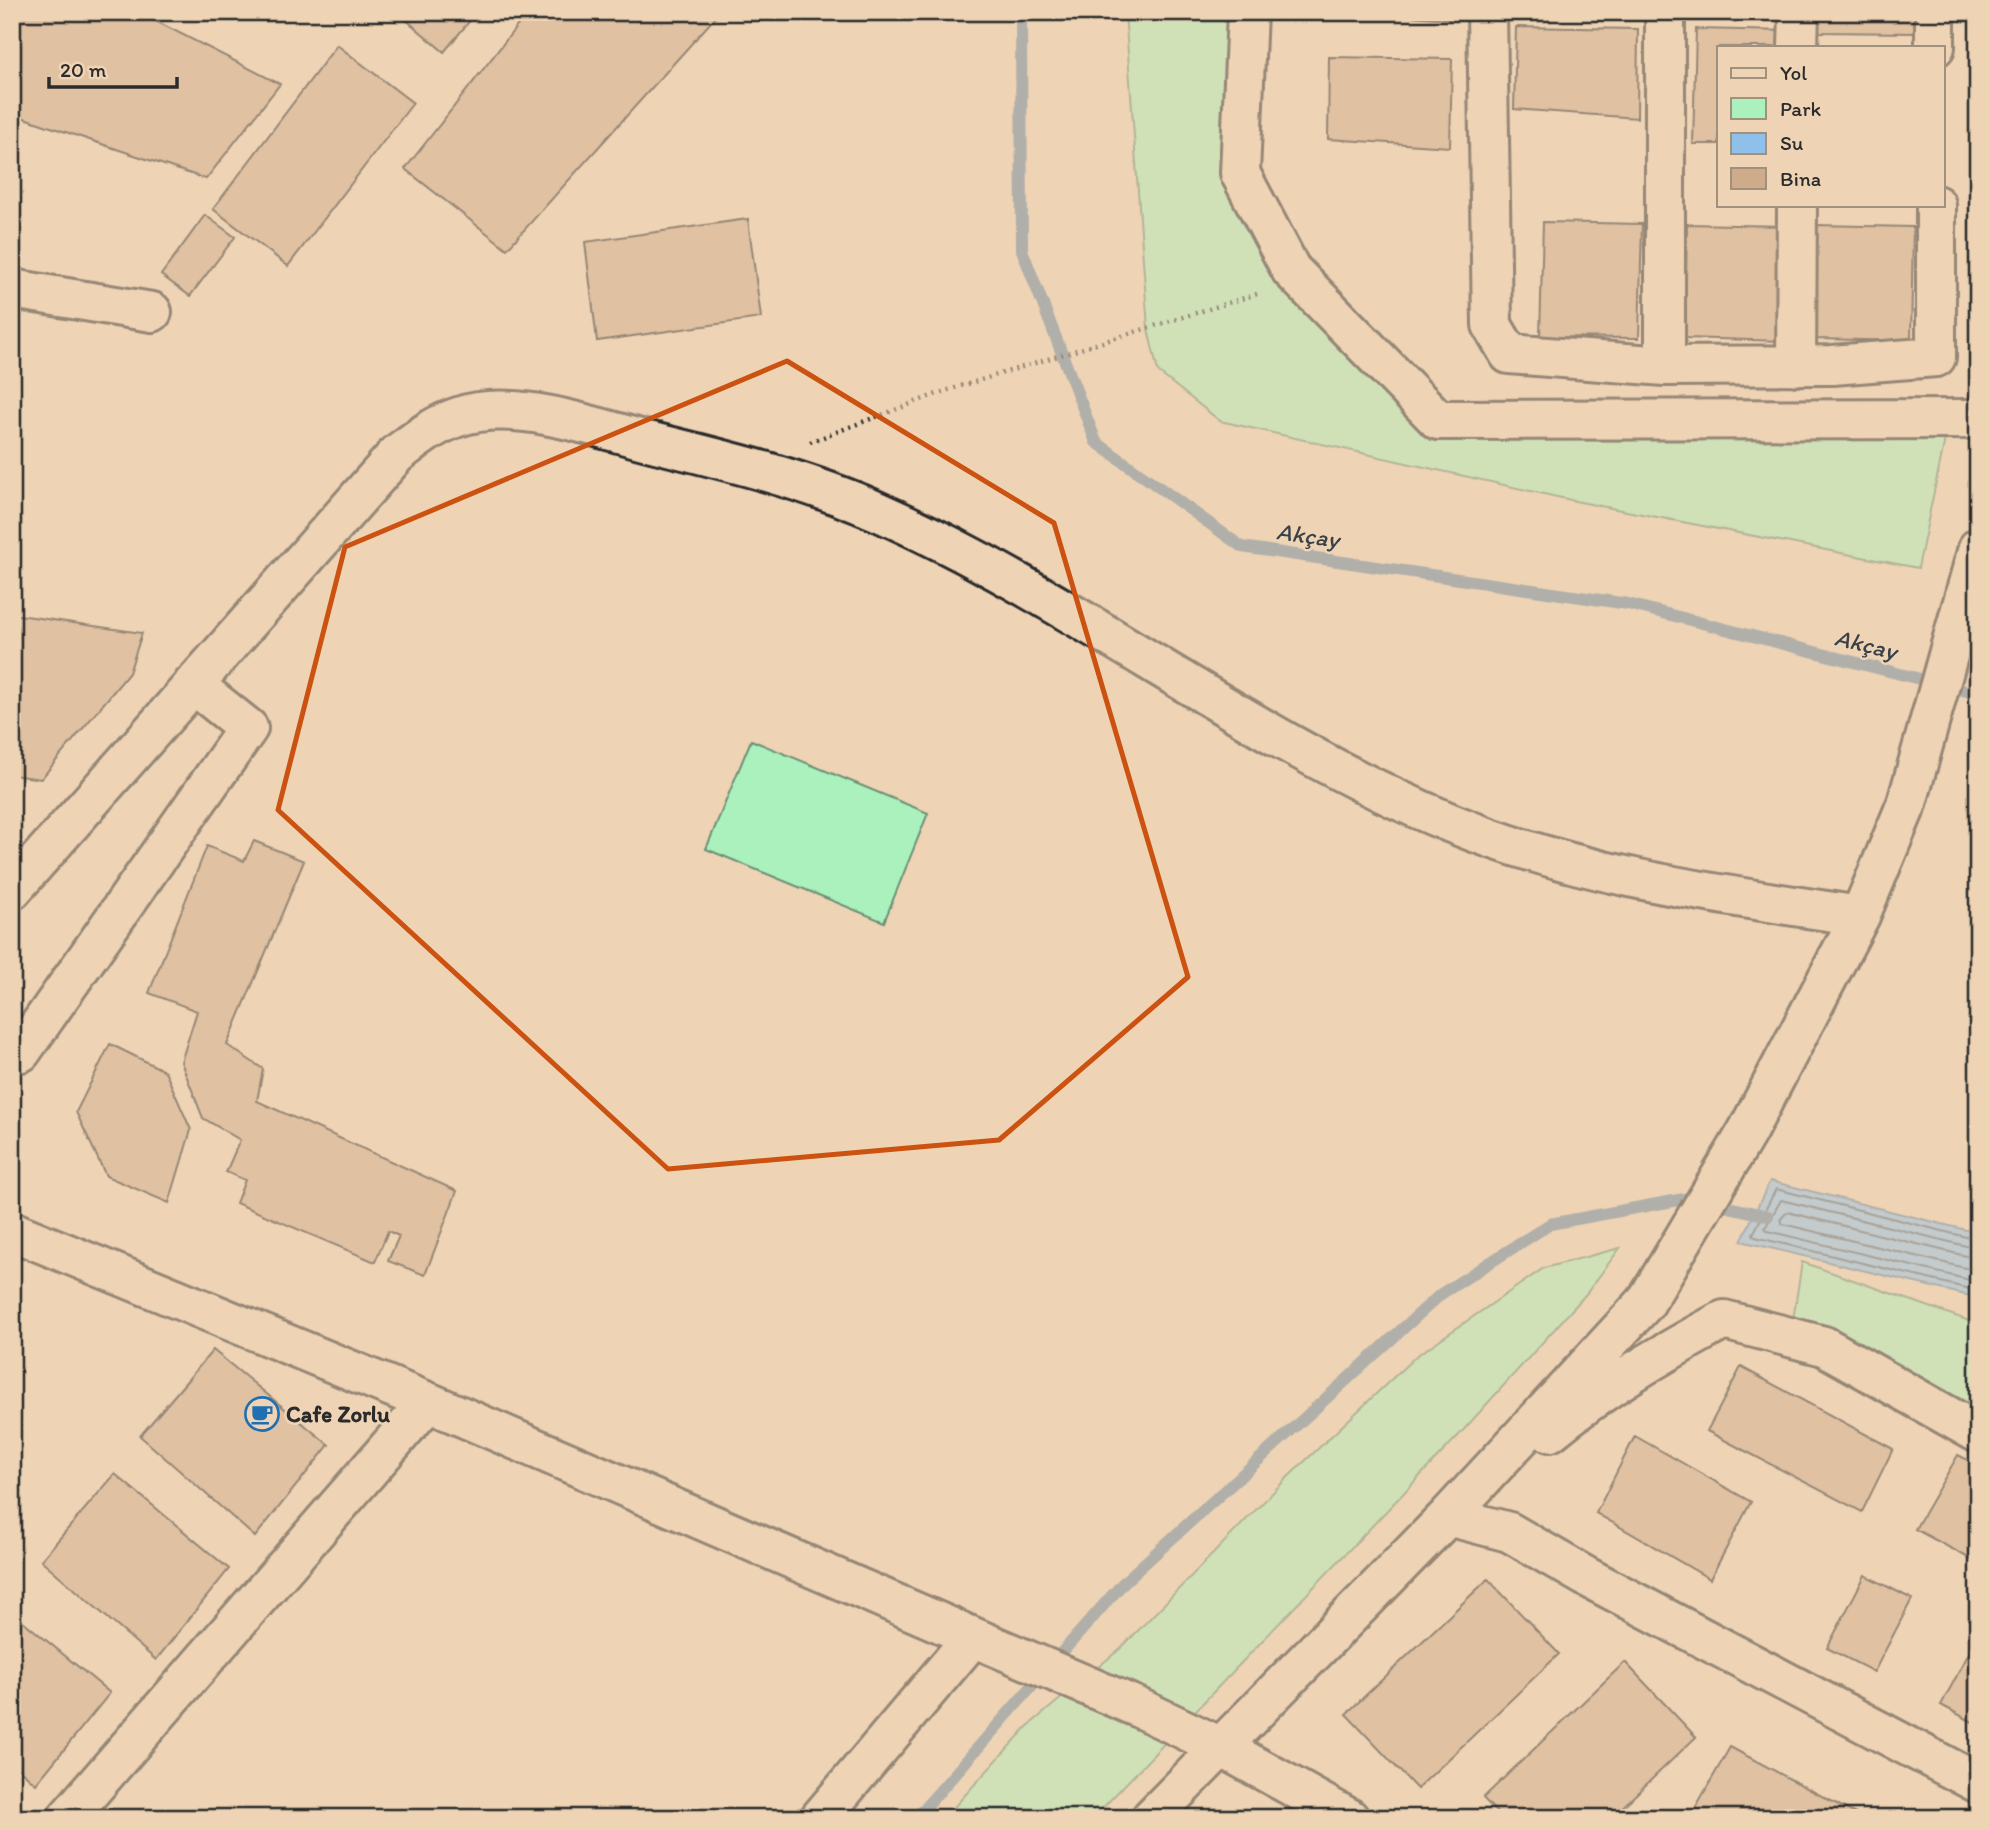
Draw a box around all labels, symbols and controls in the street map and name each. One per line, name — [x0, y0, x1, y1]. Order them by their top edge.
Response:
scale bar — [49, 46, 177, 90]
legend — [1717, 46, 1944, 206]
text: 20 m — [60, 57, 107, 82]
text: Yol — [1780, 60, 1807, 85]
text: Park — [1780, 96, 1822, 121]
text: Su — [1780, 130, 1804, 155]
text: Bina — [1780, 166, 1821, 191]
water label: Akçay — [1275, 516, 1344, 554]
water label: Akçay — [1832, 622, 1903, 666]
cafe icon: Cafe Zorlu — [243, 1395, 281, 1433]
place label: Cafe Zorlu — [286, 1400, 390, 1428]

